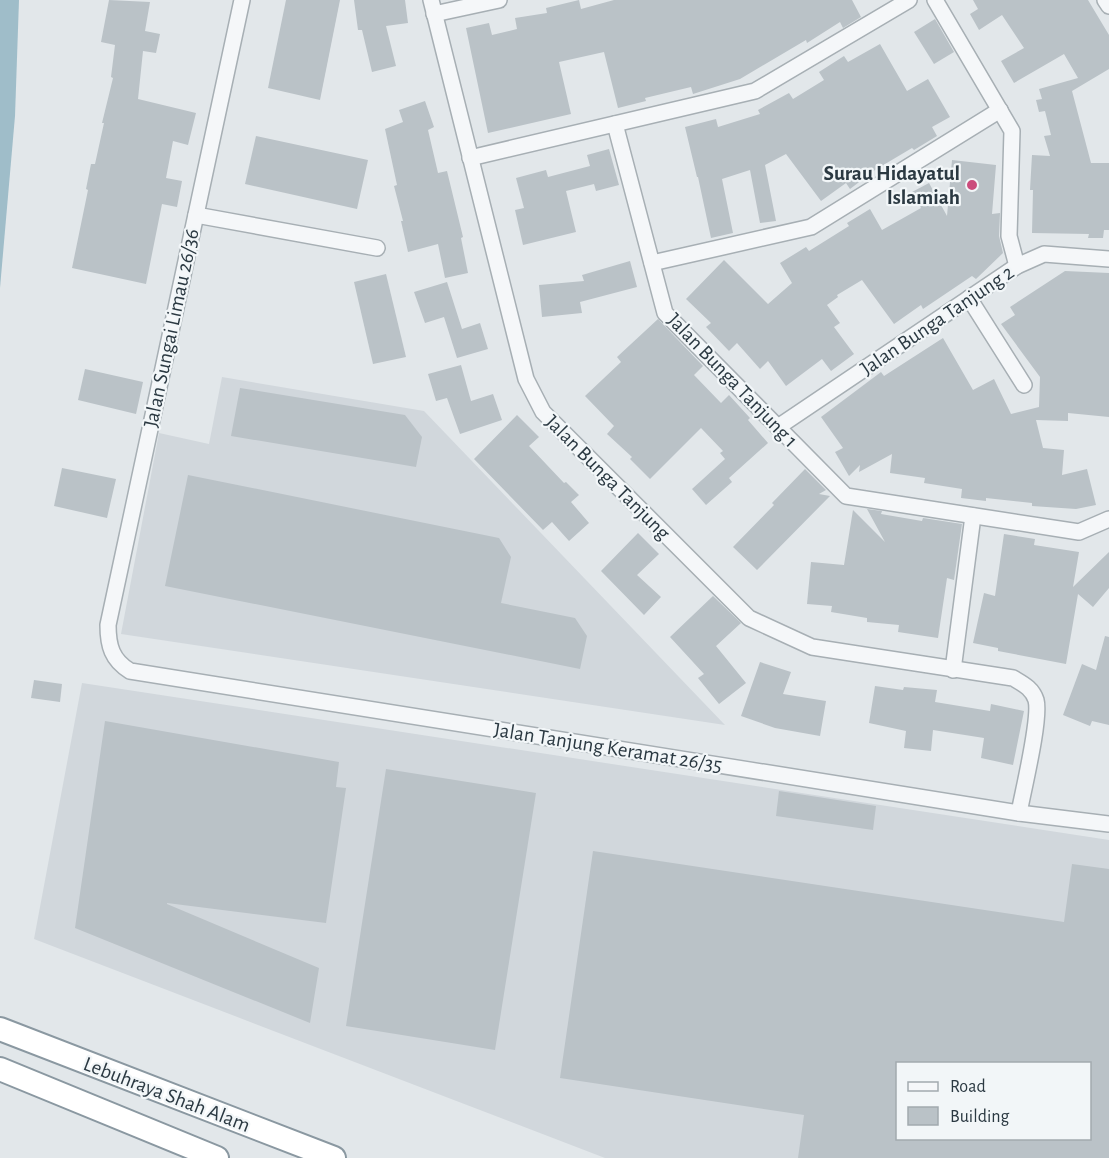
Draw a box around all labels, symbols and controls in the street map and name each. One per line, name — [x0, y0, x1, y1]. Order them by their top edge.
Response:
place label: Surau Hidayatul Islamiah — [823, 163, 960, 208]
marker: Surau Hidayatul Islamiah — [965, 178, 979, 192]
street label: Jalan Sungai Limau 26/36 — [140, 227, 203, 429]
street label: Jalan Bunga Tanjung 2 — [857, 261, 1018, 379]
street label: Jalan Bunga Tanjung 1 — [663, 309, 802, 452]
street label: Jalan Bunga Tanjung — [541, 411, 675, 544]
street label: Jalan Tanjung Keramat 26/35 — [492, 719, 724, 776]
street label: Lebuhraya Shah Alam — [81, 1053, 253, 1136]
legend — [896, 1062, 1091, 1140]
text: Road — [950, 1078, 986, 1096]
text: Building — [950, 1108, 1010, 1126]

